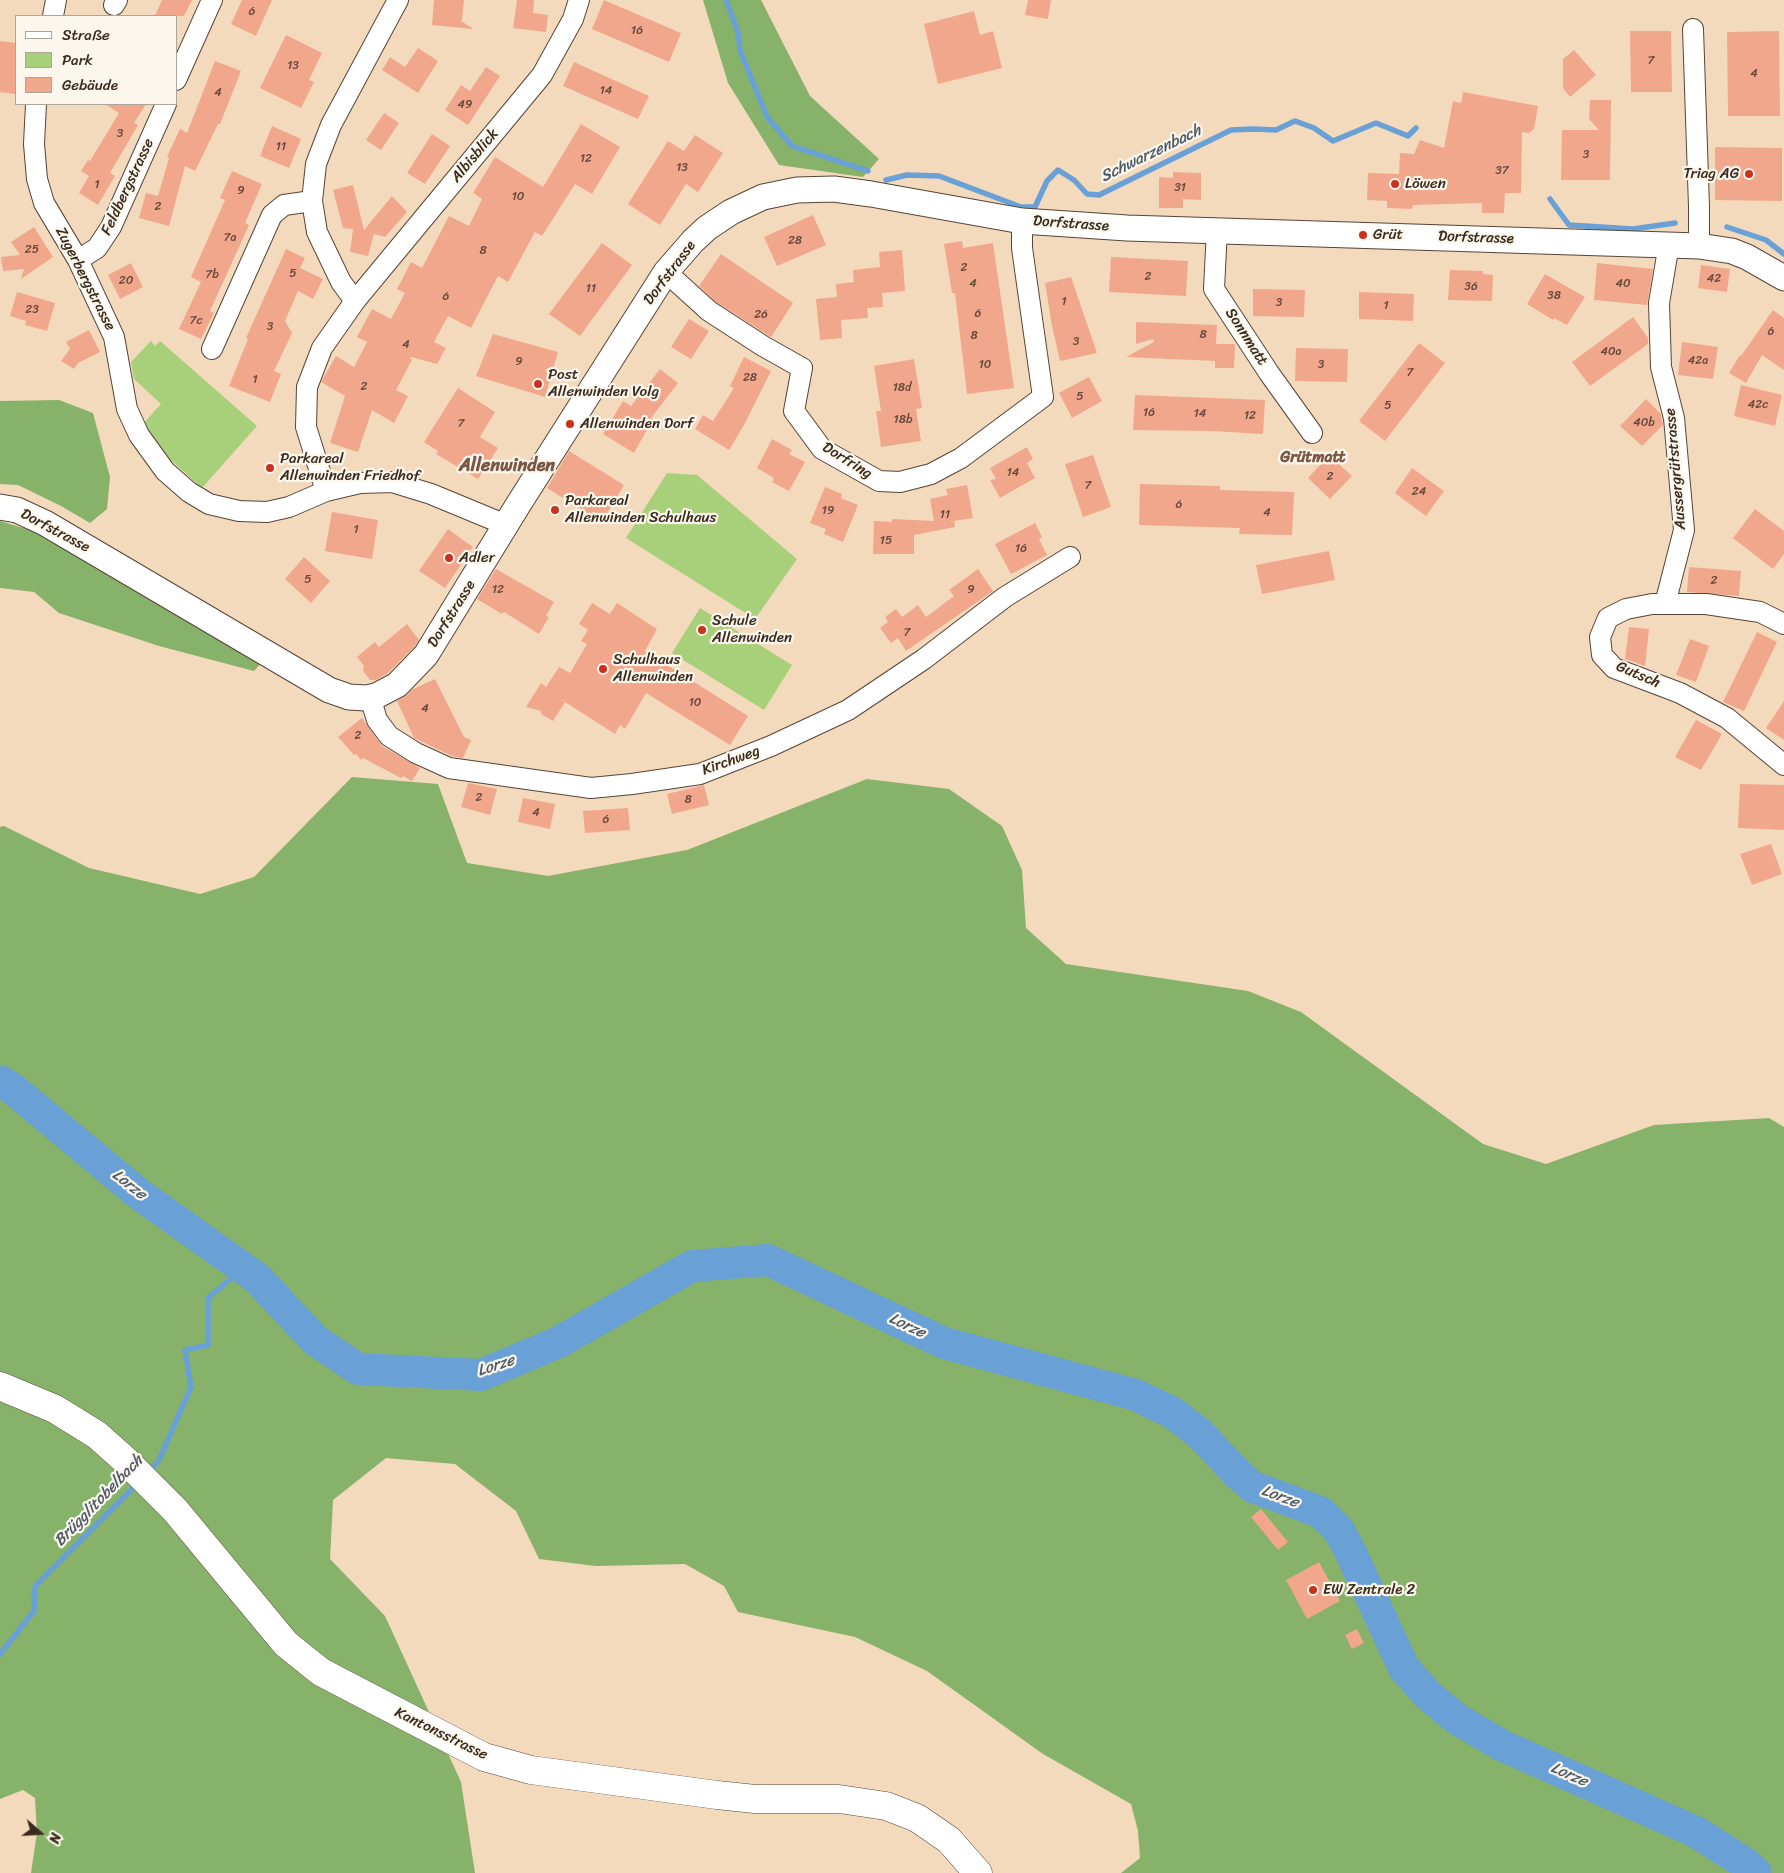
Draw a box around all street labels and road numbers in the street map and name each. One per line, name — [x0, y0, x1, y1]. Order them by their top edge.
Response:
street label: Albisblick — [447, 126, 503, 186]
street label: Feldbergstrasse — [98, 136, 158, 238]
street label: Dorfstrasse — [1033, 212, 1109, 236]
street label: Zugerbergstrasse — [51, 224, 119, 334]
street label: Dorfstrasse — [1438, 228, 1514, 248]
street label: Dorfstrasse — [640, 237, 700, 309]
street label: Sonnmatt — [1221, 305, 1271, 369]
street label: Aussergrütstrasse — [1662, 407, 1690, 531]
street label: Dorfring — [819, 439, 875, 483]
street label: Dorfstrasse — [17, 505, 93, 557]
street label: Dorfstrasse — [424, 577, 480, 651]
street label: Gutsch — [1613, 658, 1663, 692]
street label: Kirchweg — [700, 742, 762, 780]
street label: Kantonsstrasse — [392, 1704, 490, 1764]

